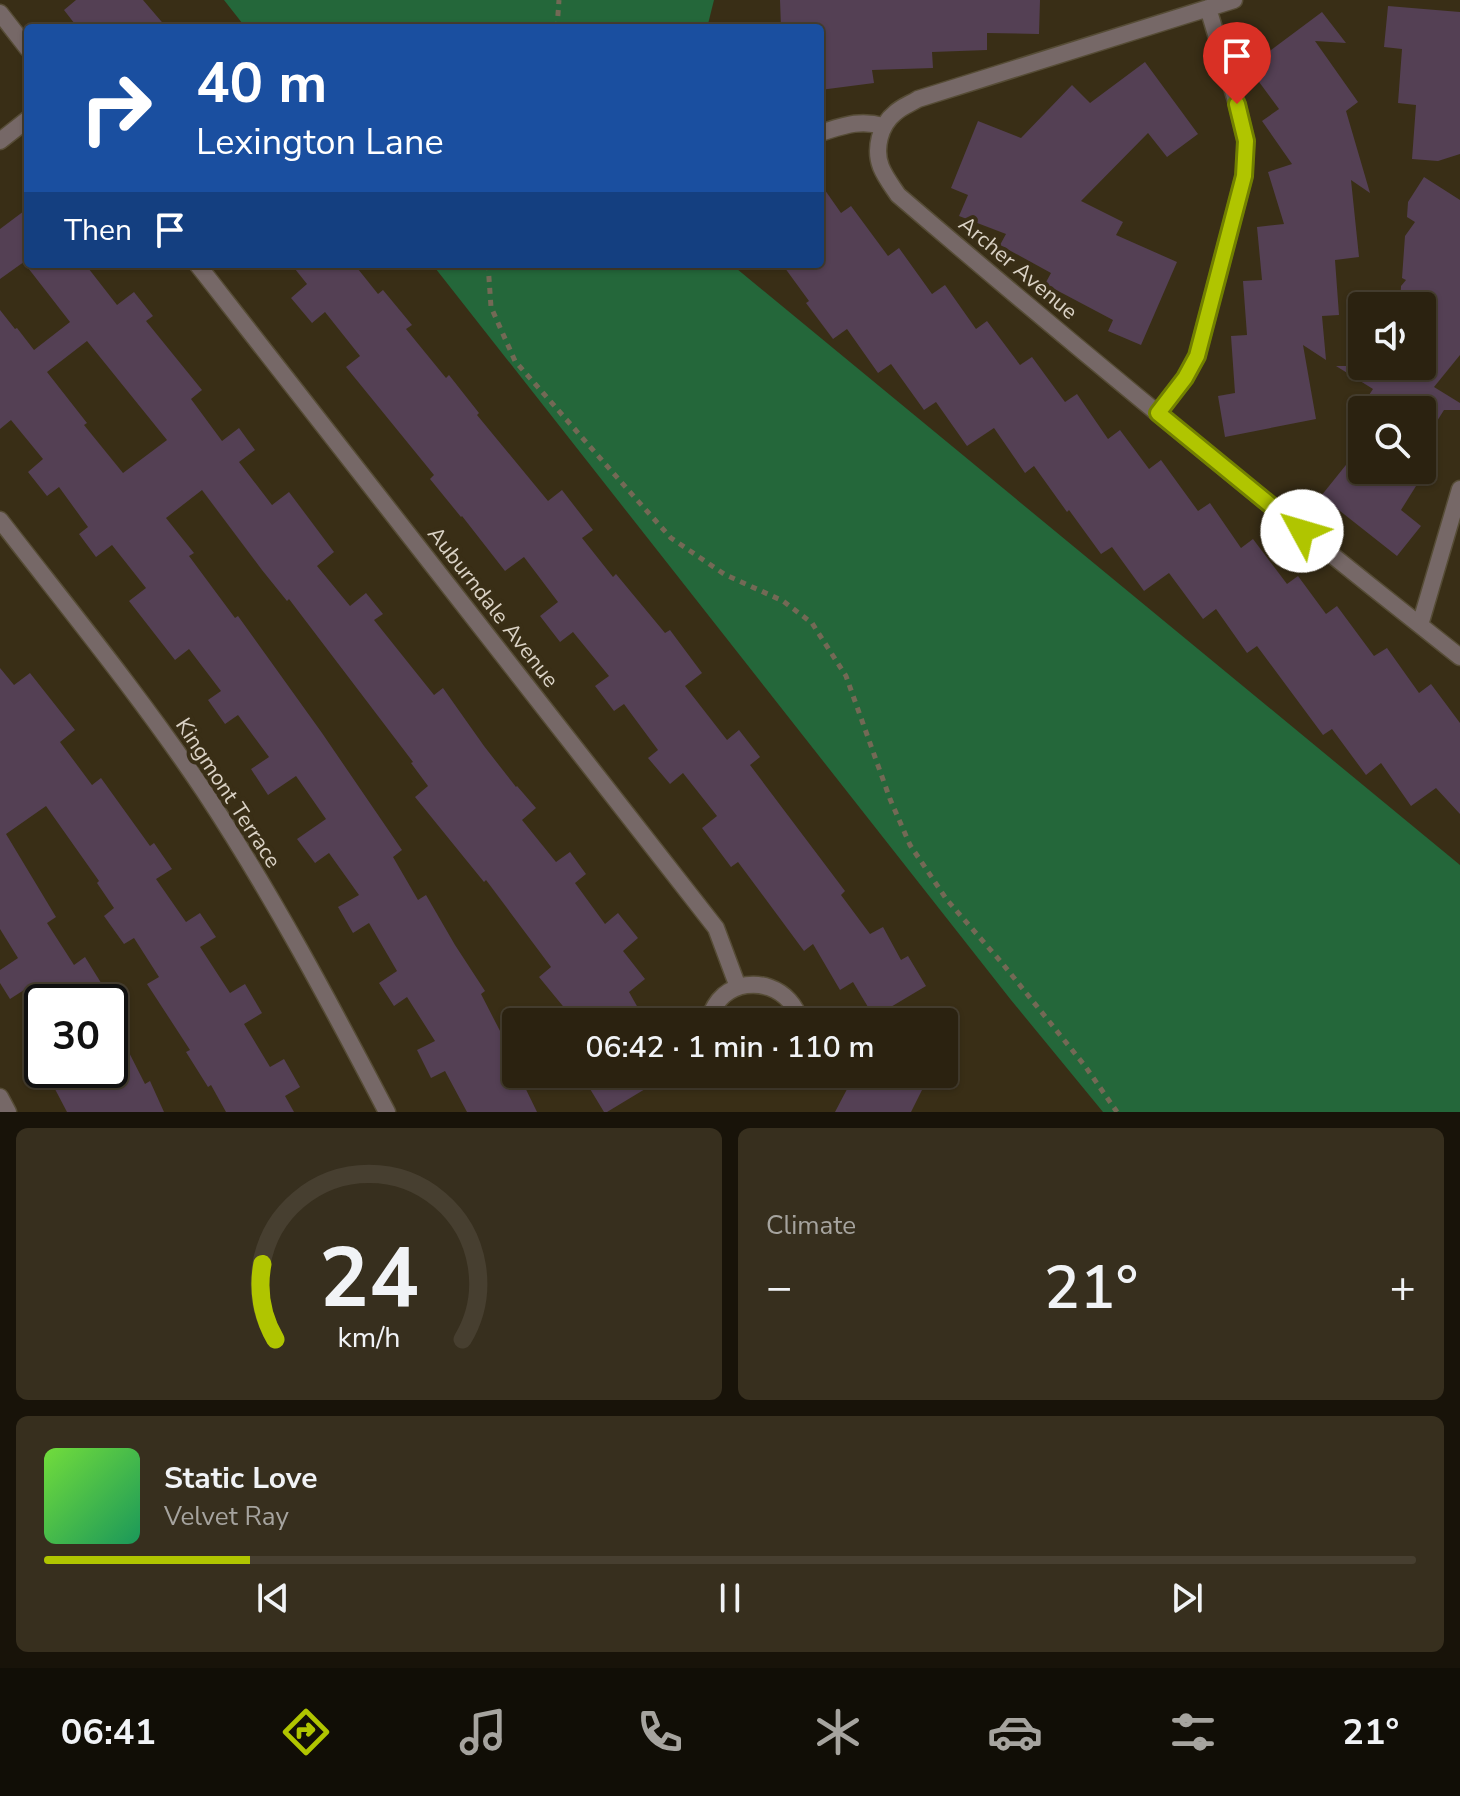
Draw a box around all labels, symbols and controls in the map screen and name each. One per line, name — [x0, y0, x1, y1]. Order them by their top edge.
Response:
pin — [1203, 22, 1271, 104]
icon: arrive — [1215, 34, 1259, 78]
text: 40 m — [196, 45, 327, 122]
icon: right — [64, 56, 168, 160]
text: Lexington Lane — [196, 118, 444, 167]
icon: arrive — [148, 208, 192, 252]
street label: Archer Avenue — [952, 209, 1084, 327]
text: Then — [64, 210, 132, 251]
map controls — [1348, 292, 1436, 484]
button: sound — [1348, 292, 1436, 380]
button: search — [1348, 396, 1436, 484]
position arrow — [1260, 489, 1344, 573]
street label: Auburndale Avenue — [421, 520, 565, 694]
street label: Kingmont Terrace — [168, 712, 288, 874]
speed limit sign: 30 — [24, 984, 128, 1088]
text: 06:42 · 1 min · 110 m — [585, 1027, 875, 1068]
text: Climate — [766, 1208, 856, 1243]
text: 24 — [319, 1222, 419, 1335]
text: 21° — [1044, 1247, 1138, 1329]
text: − — [766, 1258, 792, 1318]
text: + — [1390, 1258, 1416, 1318]
text: km/h — [338, 1318, 400, 1357]
text: Static Love — [164, 1458, 318, 1499]
text: Velvet Ray — [164, 1499, 289, 1534]
icon: previous — [251, 1576, 295, 1620]
icon: pause — [708, 1576, 752, 1620]
icon: next — [1165, 1576, 1209, 1620]
icon: directions — [278, 1704, 334, 1760]
icon: music — [455, 1704, 511, 1760]
icon: phone — [632, 1704, 688, 1760]
icon: climate — [810, 1704, 866, 1760]
icon: car — [987, 1704, 1043, 1760]
icon: filters — [1165, 1704, 1221, 1760]
text: 06:41 — [61, 1708, 156, 1757]
text: 21° — [1342, 1708, 1399, 1757]

